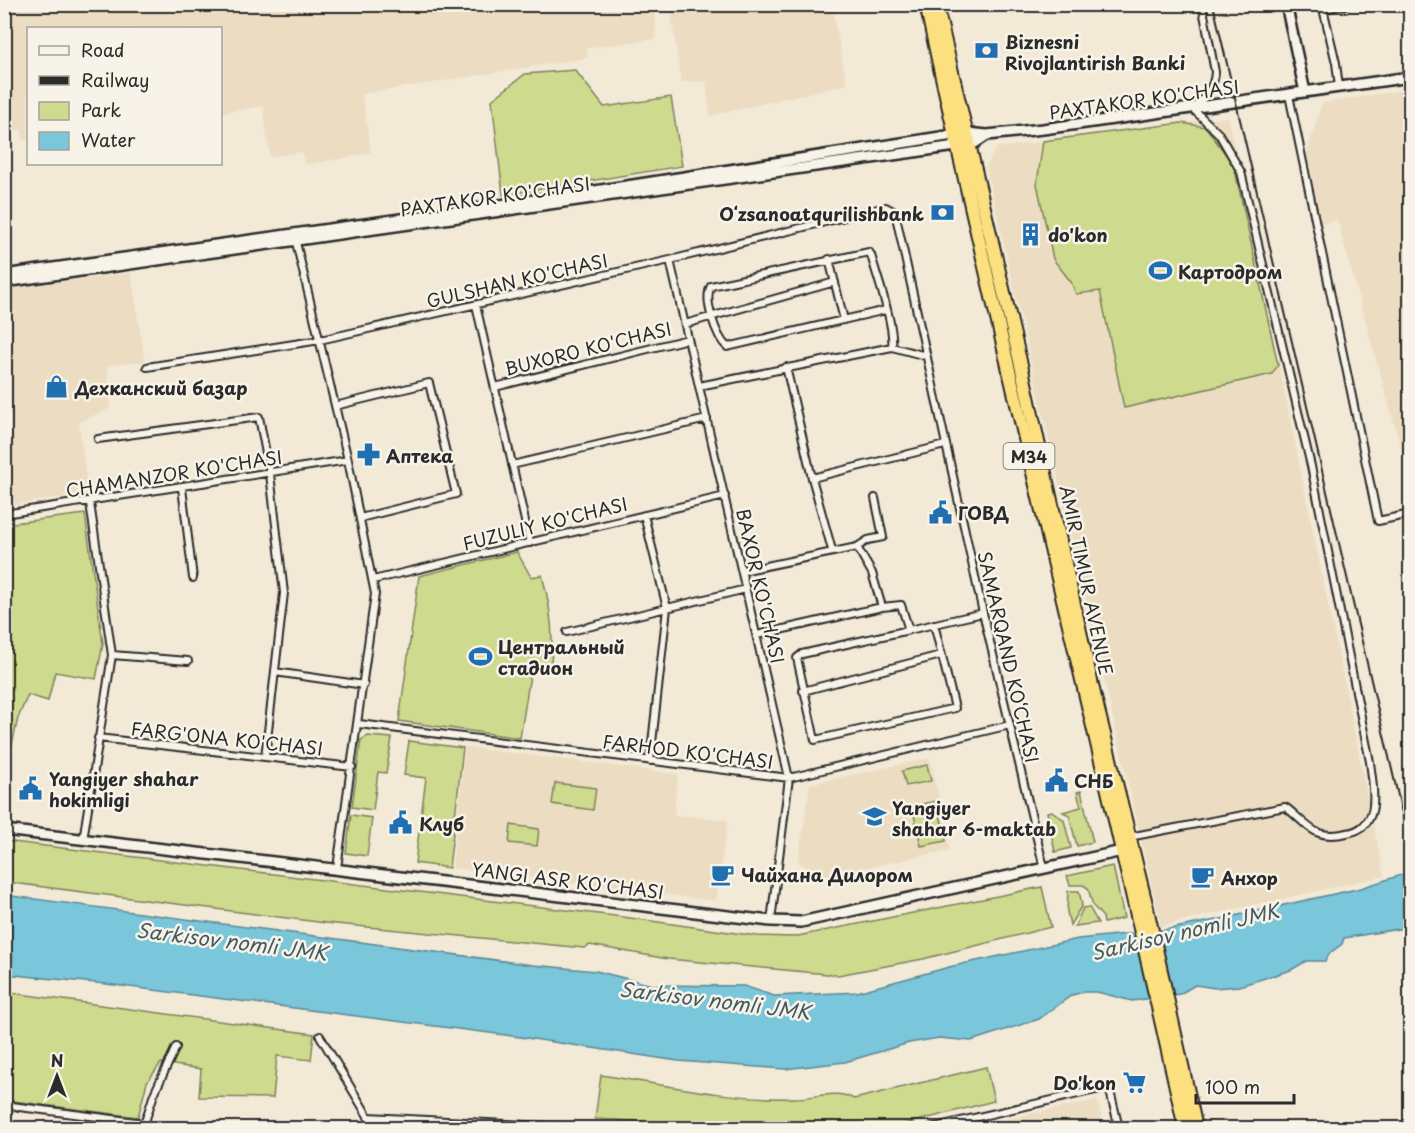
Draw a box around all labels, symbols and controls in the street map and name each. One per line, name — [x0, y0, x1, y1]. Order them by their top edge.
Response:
legend — [27, 27, 222, 165]
place label: Biznesni Rivojlantirish Banki — [1005, 28, 1185, 76]
text: Road — [81, 36, 125, 63]
bank icon: Biznesni Rivojlantirish Banki — [974, 38, 1000, 64]
text: Railway — [81, 66, 149, 93]
street label: PAXTAKOR KO'CHASI — [1047, 72, 1241, 126]
text: Park — [81, 96, 121, 123]
text: Water — [81, 126, 136, 153]
street label: PAXTAKOR KO'CHASI — [398, 169, 592, 223]
place label: Oʻzsanoatqurilishbank — [719, 200, 924, 227]
bank icon: Oʻzsanoatqurilishbank — [929, 200, 955, 226]
building icon: do'kon — [1017, 221, 1043, 247]
place label: do'kon — [1048, 221, 1108, 248]
street label: GULSHAN KO'CHASI — [424, 246, 610, 314]
sports icon: Картодром — [1147, 258, 1173, 284]
place label: Картодром — [1178, 258, 1282, 285]
street label: BUXORO KO'CHASI — [502, 314, 674, 382]
shop icon: Дехканский базар — [44, 374, 70, 400]
place label: Дехканский базар — [74, 374, 248, 401]
pharmacy icon: Аптека — [355, 442, 381, 468]
place label: Аптека — [386, 442, 453, 469]
street label: CHAMANZOR KO'CHASI — [64, 443, 284, 503]
road number: M34 — [1004, 443, 1054, 469]
street label: AMIR TIMUR AVENUE — [1054, 483, 1120, 677]
street label: FUZULIY KO'CHASI — [460, 489, 630, 557]
public building icon: ГОВД — [927, 499, 953, 525]
place label: ГОВД — [958, 499, 1009, 526]
street label: BAXOR KO'CHASI — [730, 506, 792, 666]
street label: SAMARQAND KO‘CHASI — [971, 548, 1047, 766]
place label: Центральный стадион — [498, 633, 625, 681]
sports icon: Центральный стадион — [467, 643, 493, 669]
street label: FARG'ONA KO'CHASI — [130, 714, 324, 762]
street label: FARHOD KO'CHASI — [601, 727, 775, 775]
place label: Yangiyer shahar hokimligi — [49, 765, 199, 813]
public building icon: СНБ — [1043, 767, 1069, 793]
place label: СНБ — [1074, 767, 1114, 794]
public building icon: Yangiyer shahar hokimligi — [18, 775, 44, 801]
place label: Yangiyer shahar 6-maktab — [892, 794, 1056, 842]
school or university icon: Yangiyer shahar 6-maktab — [861, 804, 887, 830]
public building icon: Клуб — [388, 810, 414, 836]
place label: Клуб — [419, 810, 464, 837]
street label: YANGI ASR KO'CHASI — [470, 855, 666, 905]
cafe icon: Чайхана Дилором — [710, 861, 736, 887]
place label: Чайхана Дилором — [741, 861, 913, 888]
cafe icon: Анхор — [1190, 864, 1216, 890]
place label: Анхор — [1220, 864, 1278, 891]
water label: Sarkisov nomli JMK — [1088, 894, 1284, 967]
water label: Sarkisov nomli JMK — [135, 914, 331, 968]
water label: Sarkisov nomli JMK — [618, 973, 814, 1027]
north arrow — [27, 1046, 87, 1106]
text: N — [51, 1048, 63, 1072]
scale bar — [1196, 1067, 1294, 1105]
place label: Do'kon — [1053, 1069, 1116, 1096]
supermarket icon: Do'kon — [1121, 1069, 1147, 1095]
text: 100 m — [1205, 1073, 1260, 1100]

